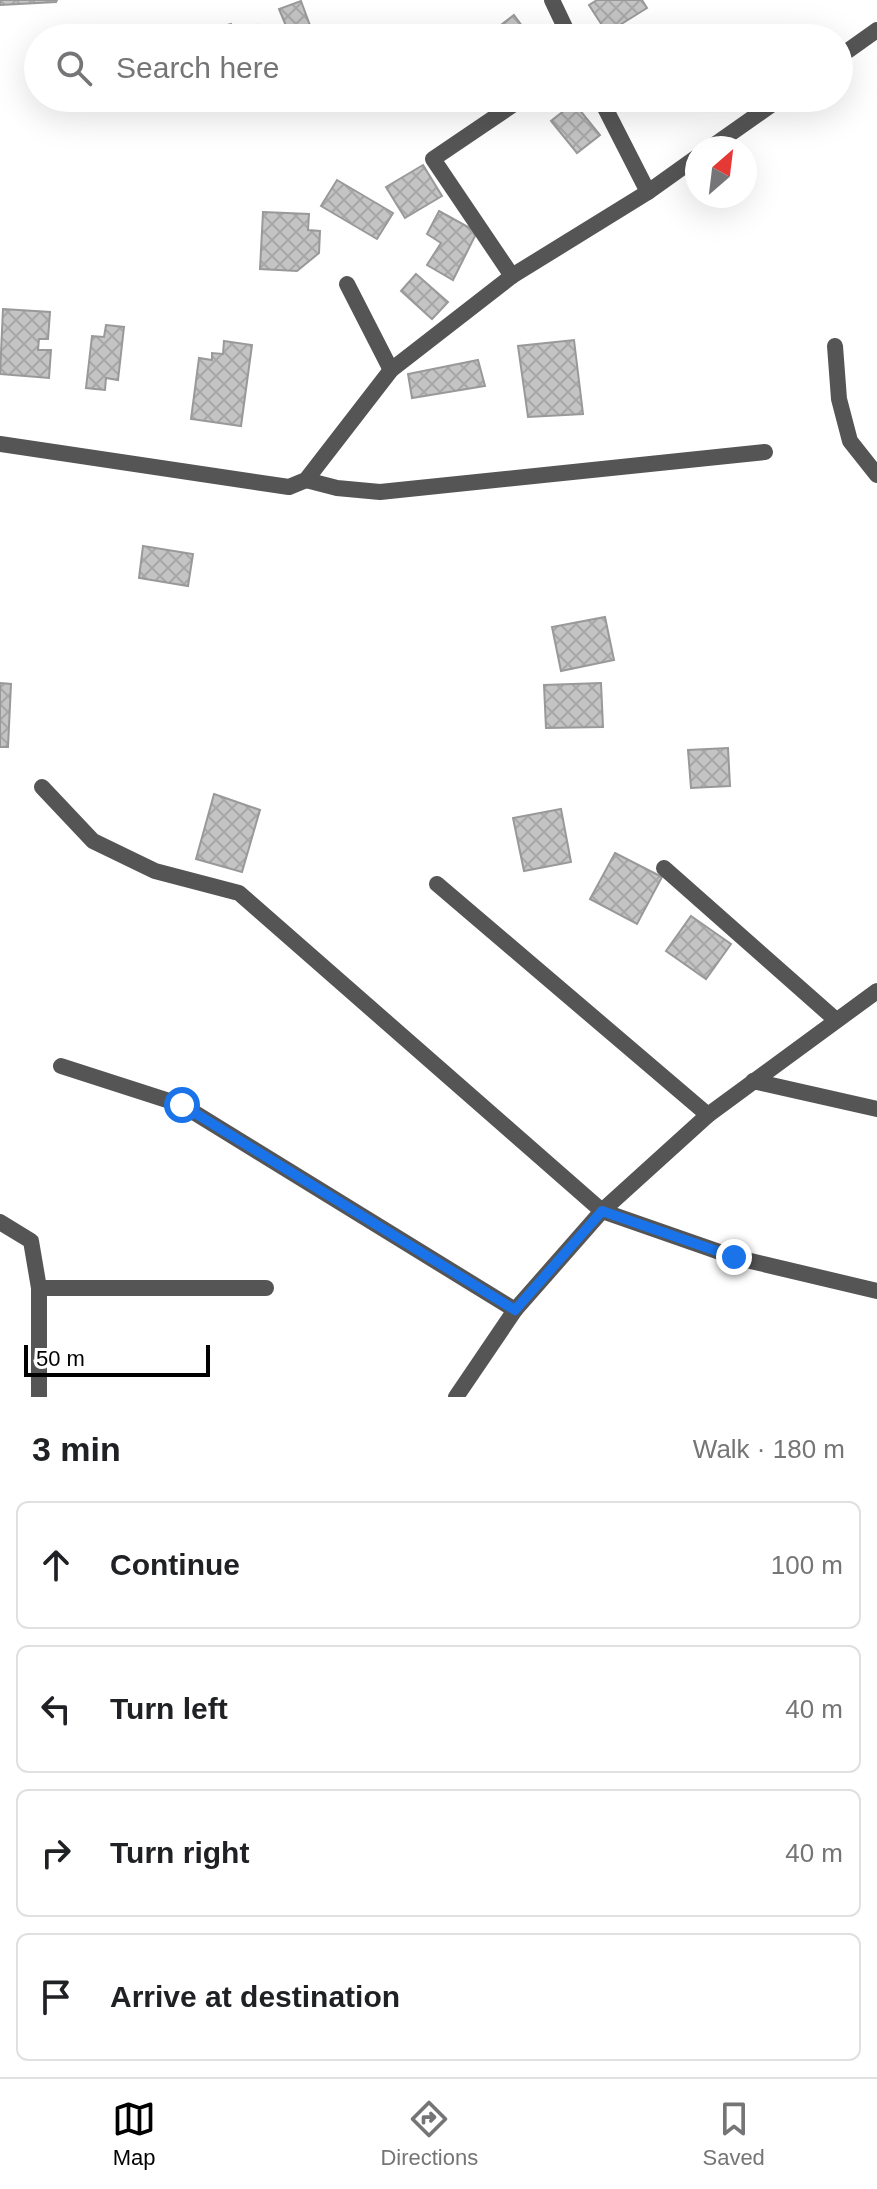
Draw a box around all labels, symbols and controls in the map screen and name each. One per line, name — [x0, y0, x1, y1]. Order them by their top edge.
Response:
search box — [24, 24, 853, 112]
icon: search — [52, 46, 96, 90]
text: Search here — [116, 51, 279, 84]
north arrow — [685, 136, 757, 208]
route start — [164, 1087, 200, 1123]
route end — [716, 1239, 752, 1275]
scale bar — [24, 1341, 210, 1377]
text: 50 m — [36, 1346, 85, 1371]
text: 3 min — [32, 1430, 121, 1468]
text: Walk · 180 m — [693, 1434, 845, 1464]
icon: ahead — [34, 1543, 78, 1587]
text: Continue — [110, 1548, 240, 1581]
text: 100 m — [771, 1550, 843, 1580]
icon: left — [34, 1687, 78, 1731]
text: Turn left — [110, 1692, 228, 1725]
text: 40 m — [785, 1694, 843, 1724]
icon: right — [34, 1831, 78, 1875]
text: Turn right — [110, 1836, 249, 1869]
text: 40 m — [785, 1838, 843, 1868]
icon: arrive — [34, 1975, 78, 2019]
text: Arrive at destination — [110, 1980, 400, 2013]
tab: Map — [112, 2097, 156, 2171]
tab: Directions — [380, 2097, 478, 2171]
tab: Saved — [702, 2097, 765, 2171]

